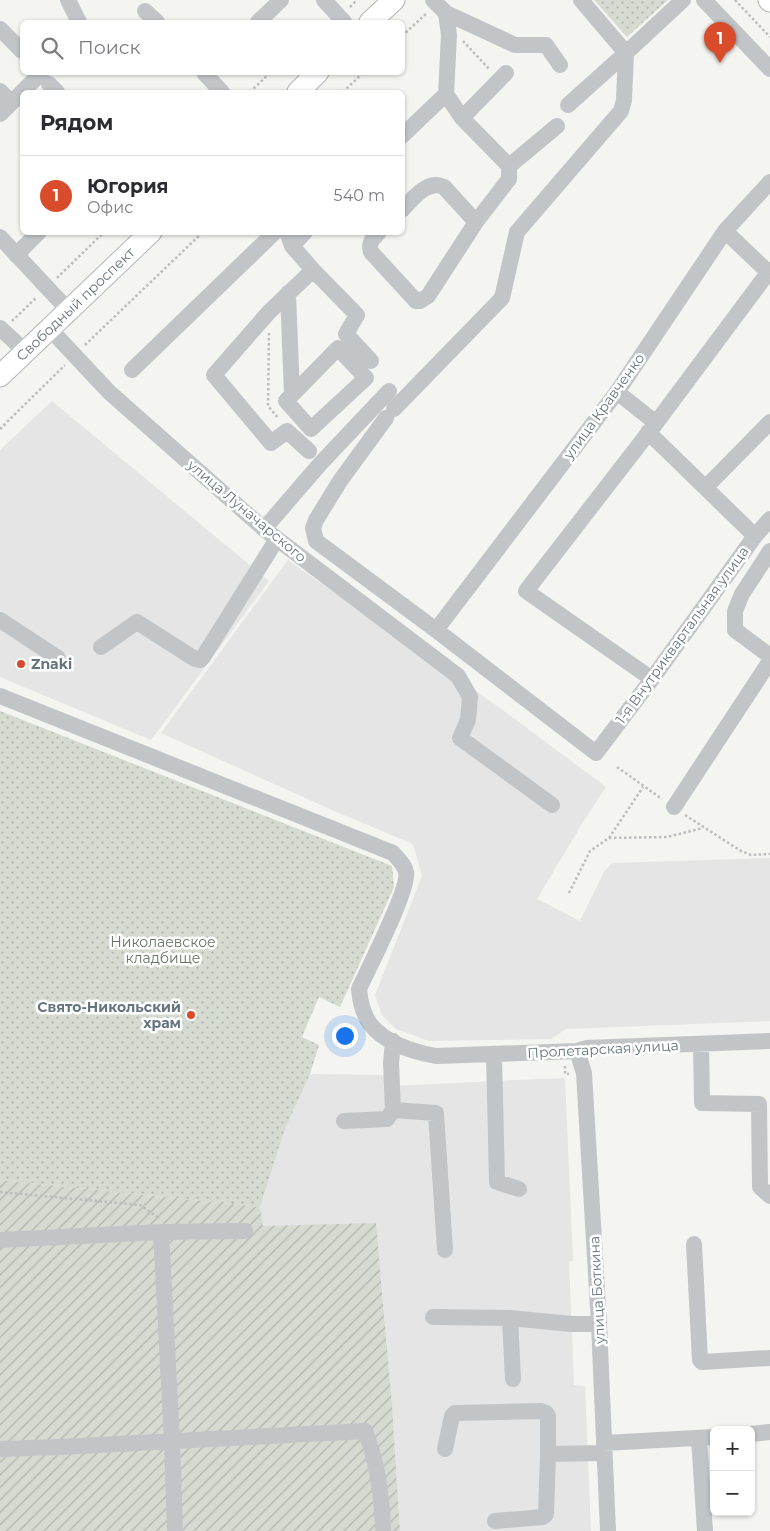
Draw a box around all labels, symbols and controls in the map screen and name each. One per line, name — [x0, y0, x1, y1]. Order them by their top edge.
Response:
search box — [20, 20, 405, 75]
pin: 1 — [704, 22, 736, 63]
icon: search — [38, 34, 66, 62]
text: Поиск — [78, 36, 141, 59]
text: Рядом — [40, 110, 113, 135]
text: Югория — [87, 175, 169, 198]
text: 1 — [53, 186, 59, 205]
text: 540 m — [334, 186, 385, 205]
text: Офис — [87, 198, 133, 217]
street label: Свободный проспект — [12, 243, 139, 365]
street label: улица Кравченко — [559, 349, 649, 463]
street label: улица Луначарского — [183, 455, 310, 566]
street label: 1-я Внутриквартальная улица — [612, 543, 752, 727]
place label: Znaki — [31, 655, 72, 673]
marker: Znaki — [15, 658, 27, 670]
park label: Николаевское кладбище — [110, 933, 216, 967]
place label: Свято-Никольский храм — [37, 998, 181, 1032]
marker: Свято-Никольский храм — [185, 1009, 197, 1021]
your location — [332, 1023, 358, 1049]
street label: Пролетарская улица — [527, 1036, 679, 1062]
street label: улица Боткина — [585, 1236, 609, 1345]
map controls — [710, 1426, 755, 1516]
button: + — [710, 1426, 755, 1471]
button: − — [710, 1471, 755, 1516]

